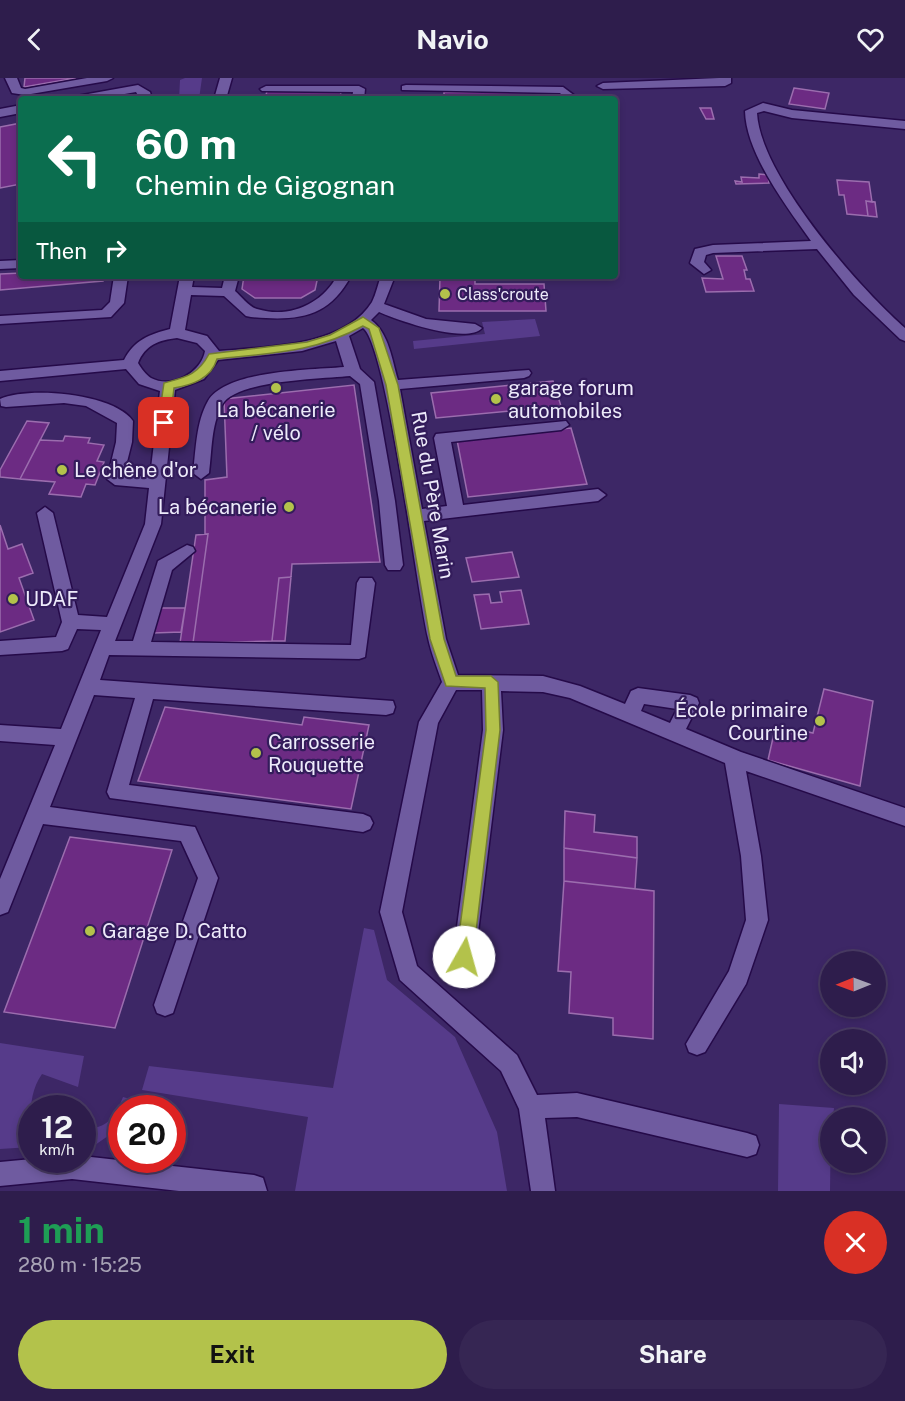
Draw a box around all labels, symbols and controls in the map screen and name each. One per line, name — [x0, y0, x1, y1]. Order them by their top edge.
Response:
icon: back — [18, 23, 51, 56]
text: Navio — [416, 23, 489, 55]
icon: heart — [854, 23, 887, 56]
text: 60 m — [135, 119, 237, 168]
icon: left — [36, 120, 114, 198]
text: Chemin de Gigognan — [135, 169, 395, 201]
icon: right — [99, 234, 132, 267]
text: Then — [36, 238, 87, 264]
place label: Class'croute — [457, 285, 549, 304]
marker: Class'croute — [438, 287, 452, 301]
place label: garage forum automobiles — [508, 376, 634, 423]
marker: La bécanerie / vélo — [269, 381, 283, 395]
marker: garage forum automobiles — [489, 392, 503, 406]
pin — [138, 397, 189, 448]
place label: La bécanerie / vélo — [216, 398, 336, 445]
icon: arrive — [147, 406, 180, 439]
street label: Rue du Père Marin — [406, 409, 460, 581]
place label: Le chêne d'or — [74, 458, 197, 482]
marker: Le chêne d'or — [55, 463, 69, 477]
place label: La bécanerie — [158, 495, 277, 519]
marker: La bécanerie — [282, 500, 296, 514]
place label: UDAF — [25, 587, 78, 611]
marker: UDAF — [6, 592, 20, 606]
place label: École primaire Courtine — [675, 697, 808, 745]
marker: École primaire Courtine — [813, 714, 827, 728]
place label: Carrosserie Rouquette — [268, 730, 375, 777]
marker: Carrosserie Rouquette — [249, 746, 263, 760]
place label: Garage D. Catto — [102, 919, 247, 943]
marker: Garage D. Catto — [83, 924, 97, 938]
position arrow — [432, 925, 496, 989]
north arrow — [820, 951, 886, 1017]
map controls — [820, 951, 886, 1173]
button: sound — [820, 1029, 886, 1095]
speed limit sign: 20 — [108, 1095, 186, 1173]
button: search — [820, 1107, 886, 1173]
text: 12 — [41, 1109, 73, 1145]
text: km/h — [39, 1141, 75, 1158]
text: 1 min — [18, 1209, 105, 1251]
button: close — [824, 1211, 887, 1274]
text: 280 m · 15:25 — [18, 1253, 142, 1277]
button: Exit — [18, 1320, 447, 1389]
button: Share — [459, 1320, 887, 1389]

